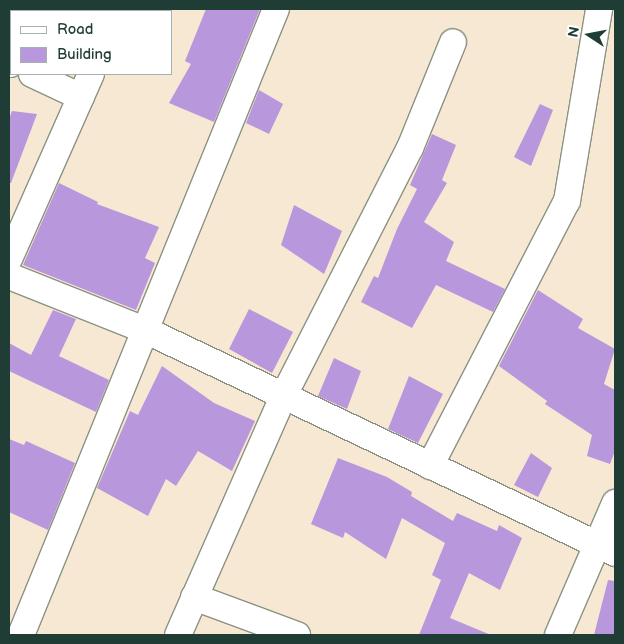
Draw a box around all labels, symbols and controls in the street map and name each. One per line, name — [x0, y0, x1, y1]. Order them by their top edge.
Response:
legend — [10, 10, 172, 75]
north arrow — [564, 10, 614, 60]
text: Road — [57, 20, 93, 39]
text: N — [564, 25, 583, 39]
text: Building — [57, 45, 112, 64]

